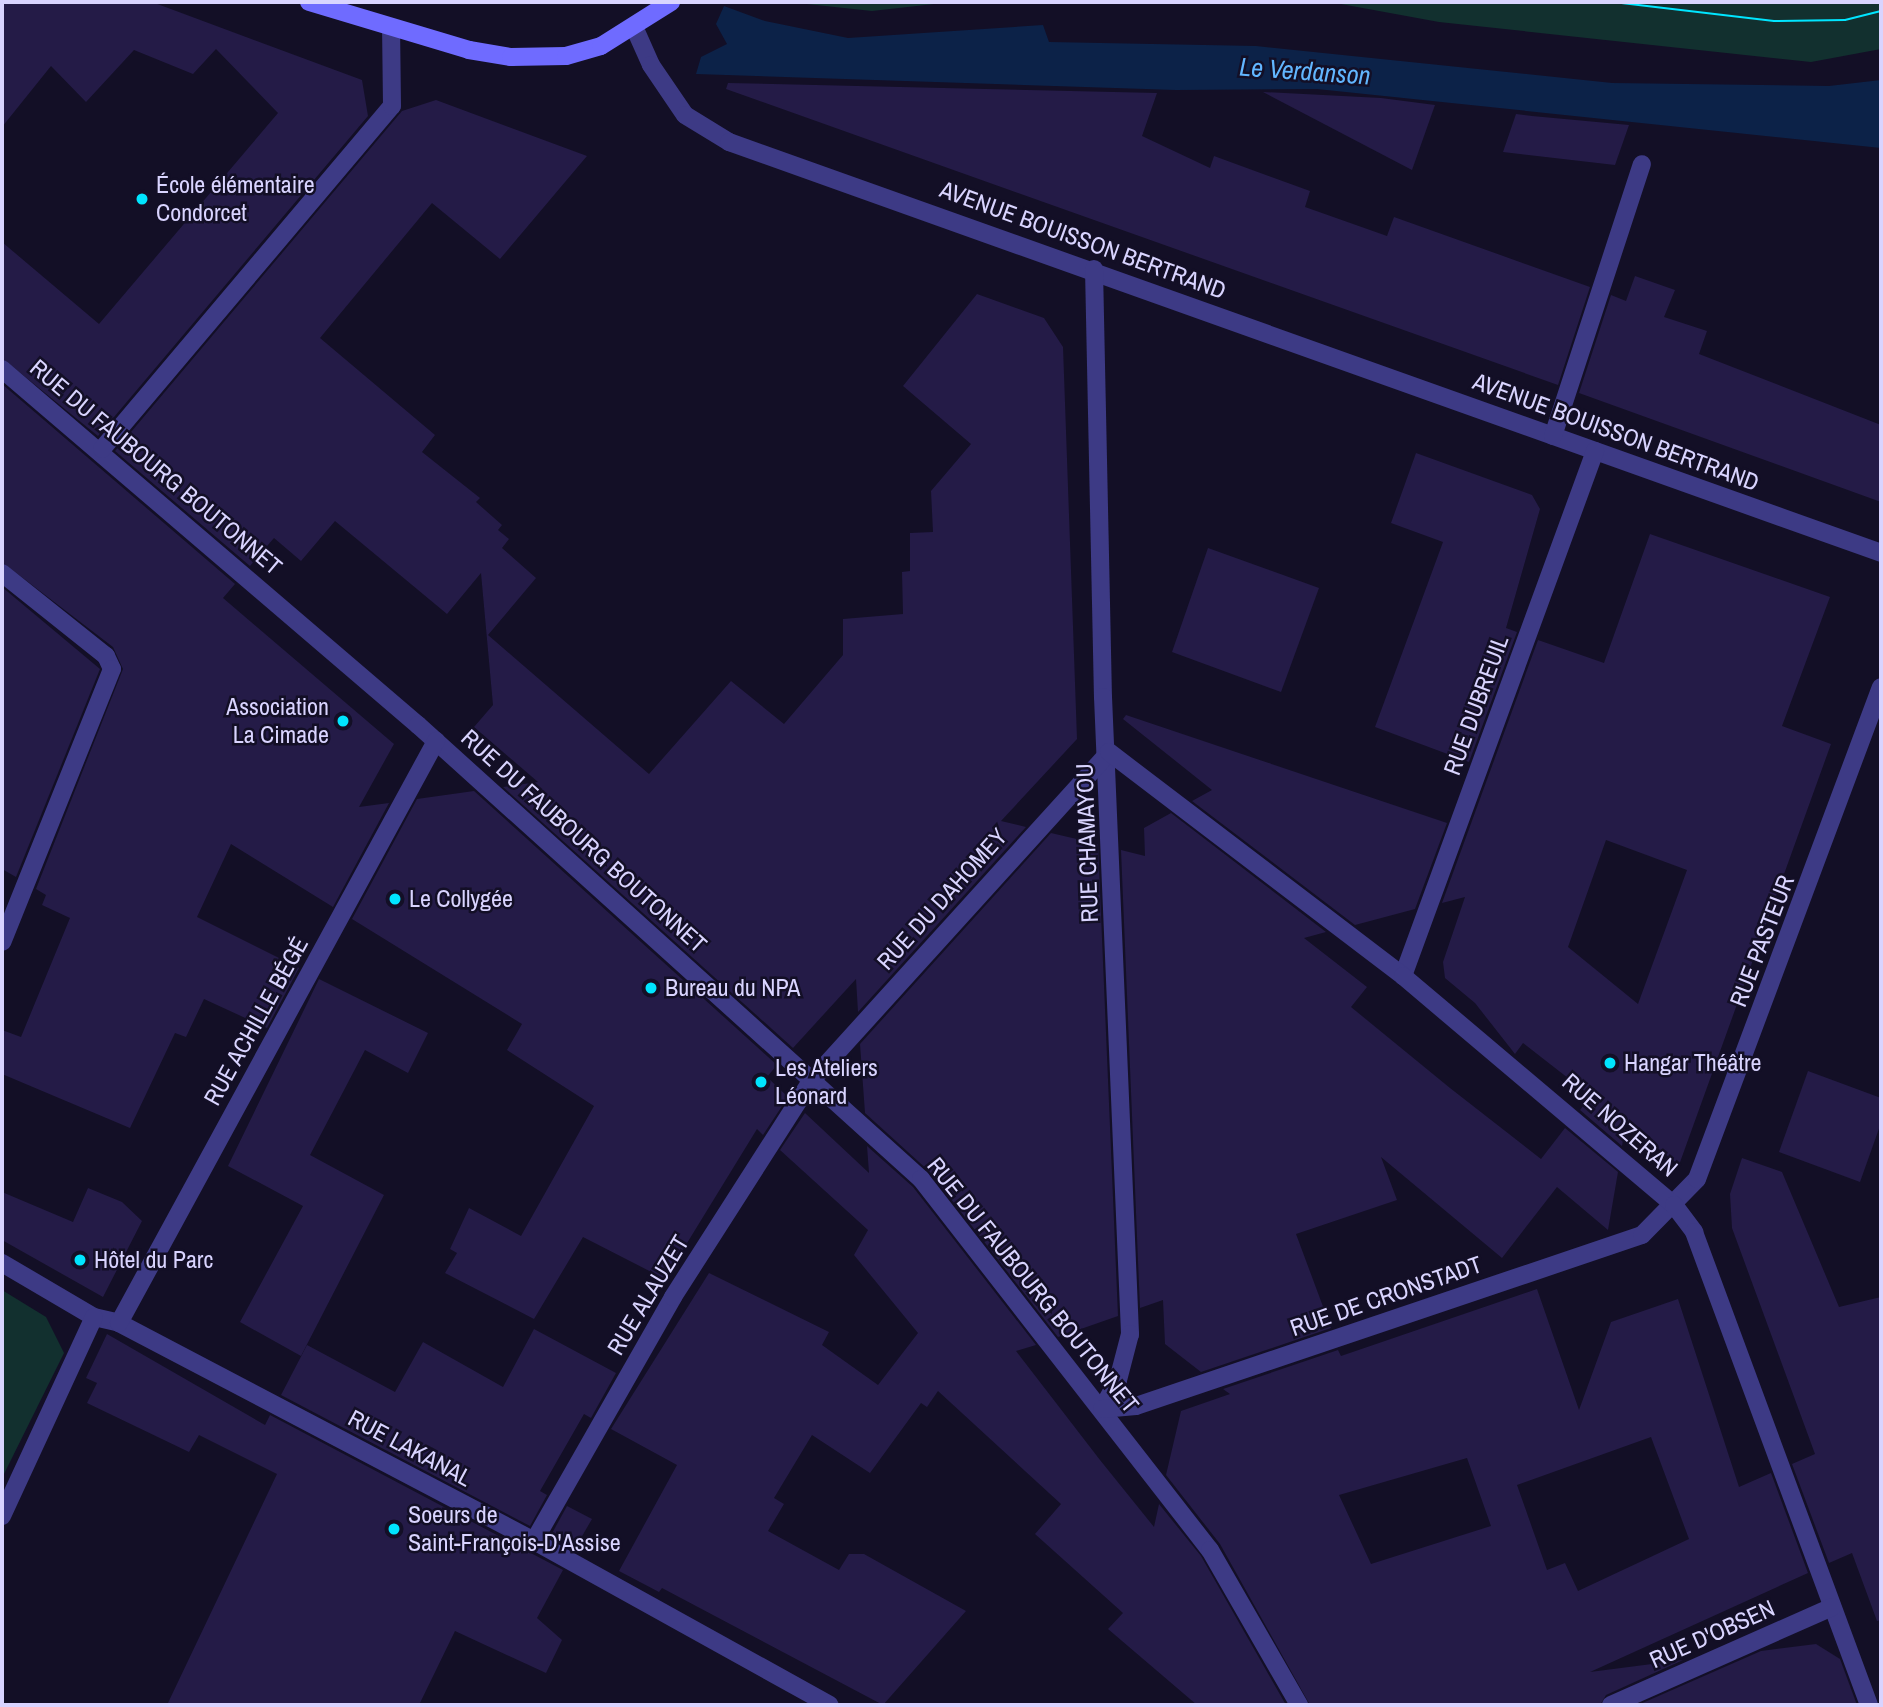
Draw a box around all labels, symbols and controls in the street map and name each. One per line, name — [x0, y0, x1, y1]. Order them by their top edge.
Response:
water label: Le Verdanson — [1238, 51, 1372, 91]
place label: École élémentaire Condorcet — [156, 171, 315, 227]
street label: AVENUE BOUISSON BERTRAND — [936, 175, 1230, 305]
marker: École élémentaire Condorcet — [134, 191, 150, 207]
street label: RUE DU FAUBOURG BOUTONNET — [24, 353, 288, 581]
street label: AVENUE BOUISSON BERTRAND — [1469, 367, 1763, 497]
street label: RUE DUBREUIL — [1437, 631, 1515, 779]
place label: Association La Cimade — [226, 693, 329, 749]
marker: Association La Cimade — [335, 713, 351, 729]
street label: RUE DU FAUBOURG BOUTONNET — [455, 723, 713, 959]
street label: RUE CHAMAYOU — [1070, 763, 1104, 923]
street label: RUE DU DAHOMEY — [871, 822, 1013, 976]
street label: RUE PASTEUR — [1724, 871, 1800, 1011]
place label: Le Collygée — [409, 885, 513, 913]
marker: Le Collygée — [387, 891, 403, 907]
street label: RUE ACHILLE BÉGÉ — [198, 931, 314, 1111]
place label: Bureau du NPA — [665, 974, 800, 1002]
marker: Bureau du NPA — [643, 980, 659, 996]
place label: Hangar Théâtre — [1624, 1049, 1762, 1077]
place label: Les Ateliers Léonard — [775, 1054, 879, 1110]
marker: Hangar Théâtre — [1602, 1055, 1618, 1071]
street label: RUE NOZERAN — [1557, 1067, 1683, 1183]
marker: Les Ateliers Léonard — [753, 1074, 769, 1090]
street label: RUE DU FAUBOURG BOUTONNET — [921, 1152, 1145, 1418]
street label: RUE ALAUZET — [601, 1229, 695, 1361]
place label: Hôtel du Parc — [94, 1246, 213, 1274]
street label: RUE DE CRONSTADT — [1286, 1250, 1486, 1342]
marker: Hôtel du Parc — [72, 1252, 88, 1268]
street label: RUE LAKANAL — [343, 1403, 477, 1493]
place label: Soeurs de Saint-François-D'Assise — [408, 1501, 621, 1557]
marker: Soeurs de Saint-François-D'Assise — [386, 1521, 402, 1537]
street label: RUE D'OBSEN — [1645, 1594, 1779, 1674]

